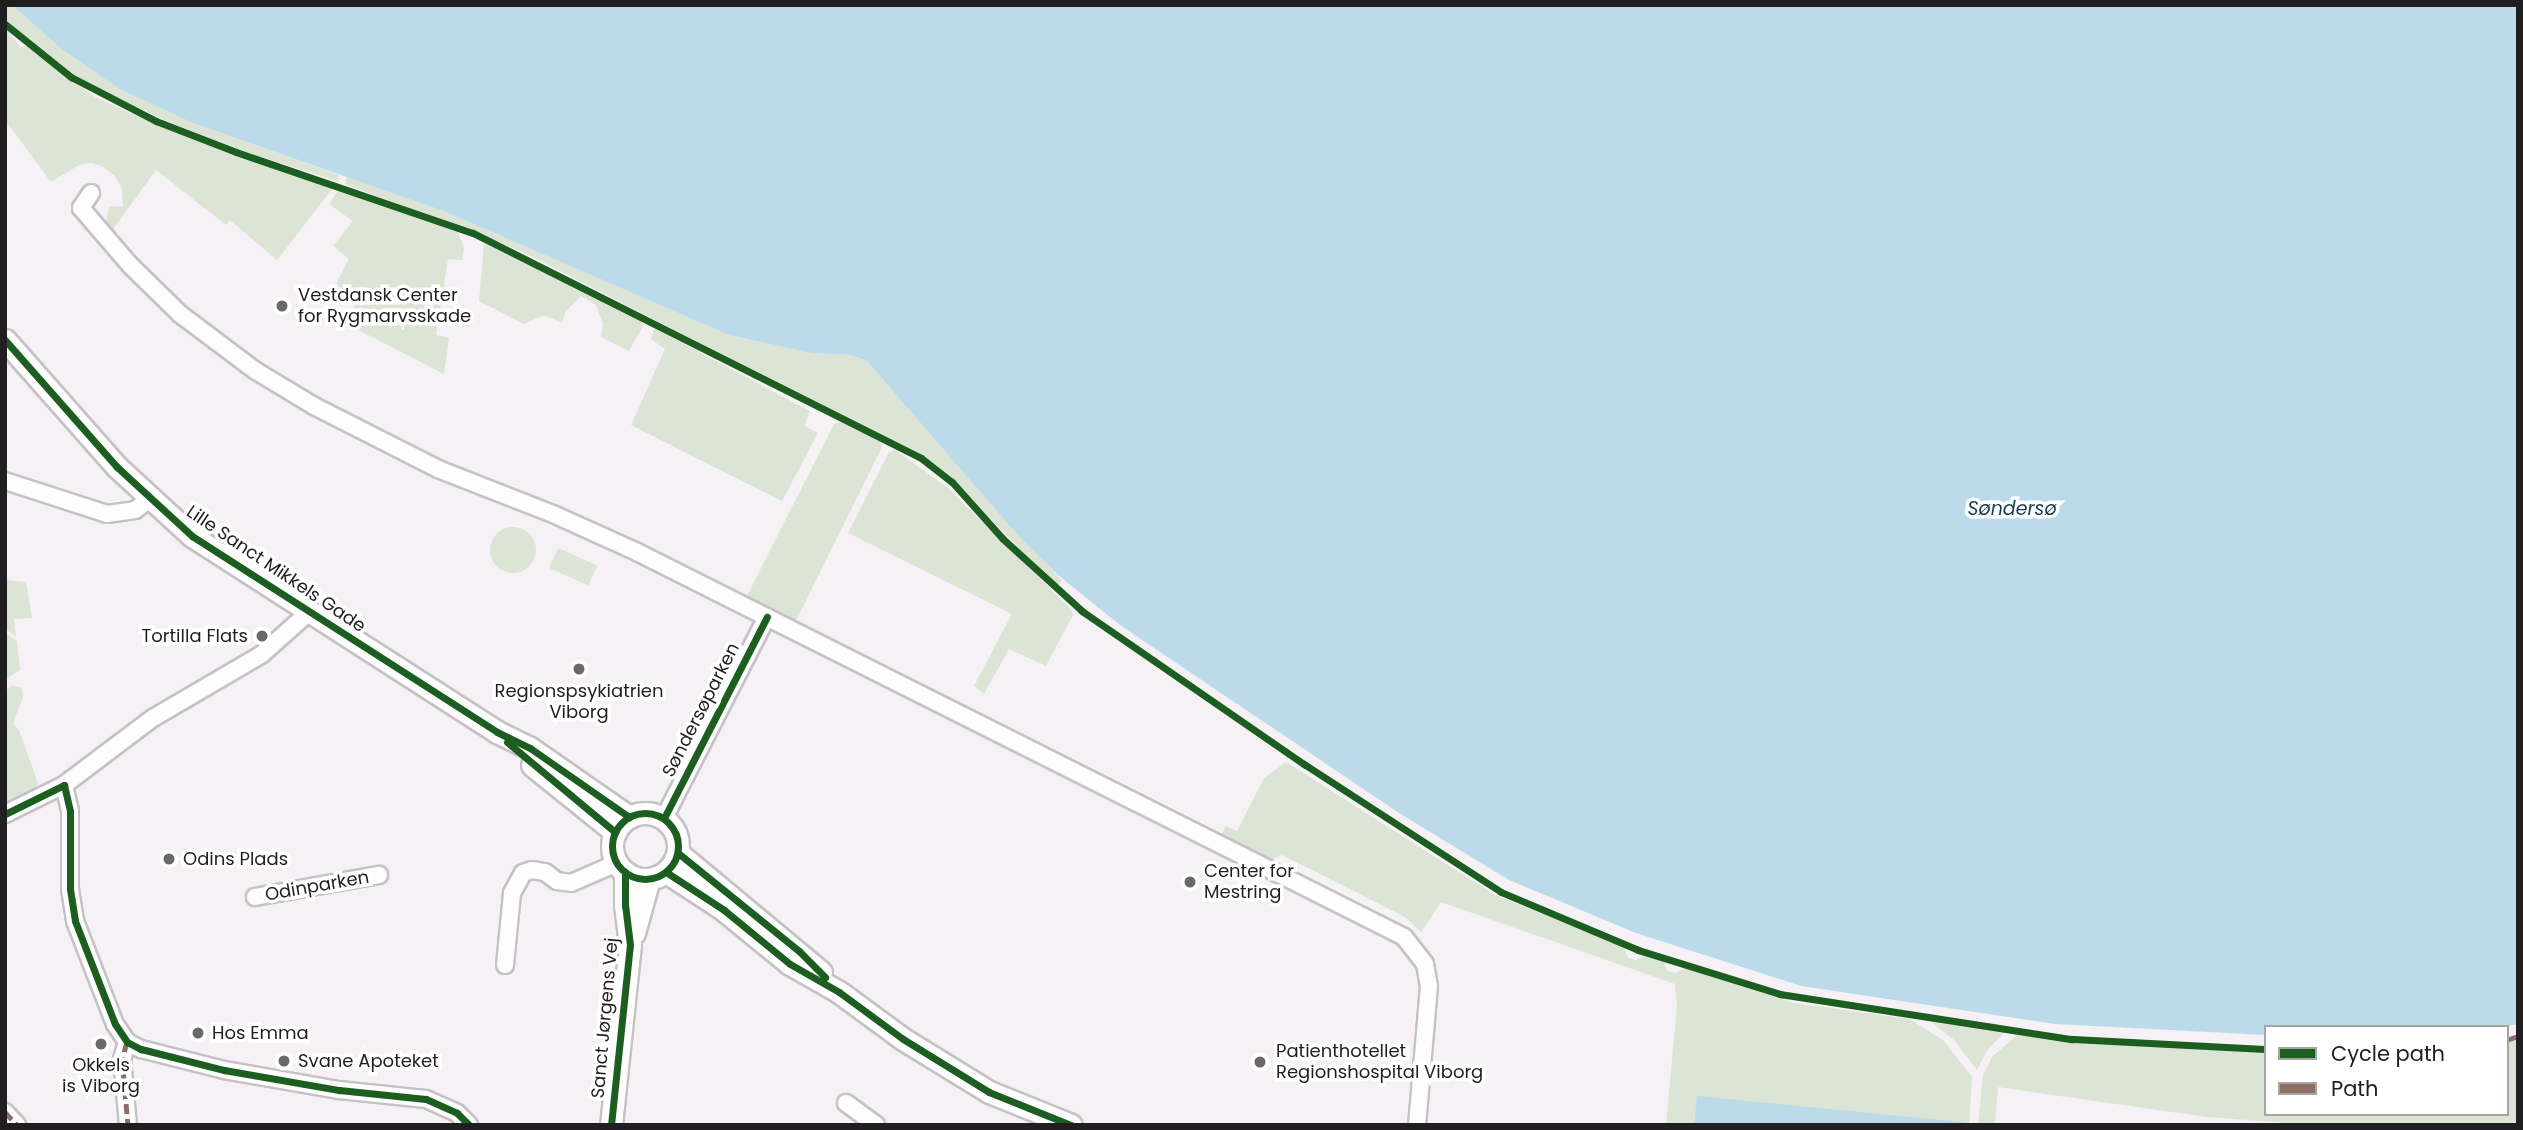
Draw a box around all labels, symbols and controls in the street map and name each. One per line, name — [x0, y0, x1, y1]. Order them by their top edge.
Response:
place label: Vestdansk Center for Rygmarvsskade — [298, 285, 471, 328]
marker: Vestdansk Center for Rygmarvsskade — [272, 296, 292, 316]
water label: Søndersø — [1967, 498, 2057, 520]
street label: Lille Sanct Mikkels Gade — [182, 501, 370, 637]
place label: Tortilla Flats — [142, 625, 248, 647]
marker: Tortilla Flats — [254, 628, 270, 644]
street label: Søndersøparken — [658, 639, 744, 781]
marker: Regionspsykiatrien Viborg — [569, 659, 589, 679]
place label: Regionspsykiatrien Viborg — [494, 681, 664, 724]
place label: Odins Plads — [183, 848, 288, 870]
marker: Odins Plads — [161, 851, 177, 867]
place label: Center for Mestring — [1204, 861, 1294, 903]
street label: Odinparken — [263, 866, 371, 906]
marker: Center for Mestring — [1182, 874, 1198, 890]
street label: Sanct Jørgens Vej — [587, 937, 623, 1099]
place label: Hos Emma — [212, 1022, 309, 1044]
marker: Hos Emma — [190, 1025, 206, 1041]
legend — [2264, 1025, 2509, 1116]
marker: Okkels is Viborg — [93, 1036, 109, 1052]
text: Cycle path — [2331, 1039, 2445, 1068]
place label: Patienthotellet Regionshospital Viborg — [1276, 1041, 1483, 1084]
place label: Svane Apoteket — [298, 1050, 439, 1072]
marker: Patienthotellet Regionshospital Viborg — [1250, 1052, 1270, 1072]
marker: Svane Apoteket — [276, 1053, 292, 1069]
place label: Okkels is Viborg — [62, 1055, 140, 1098]
text: Path — [2331, 1074, 2378, 1103]

